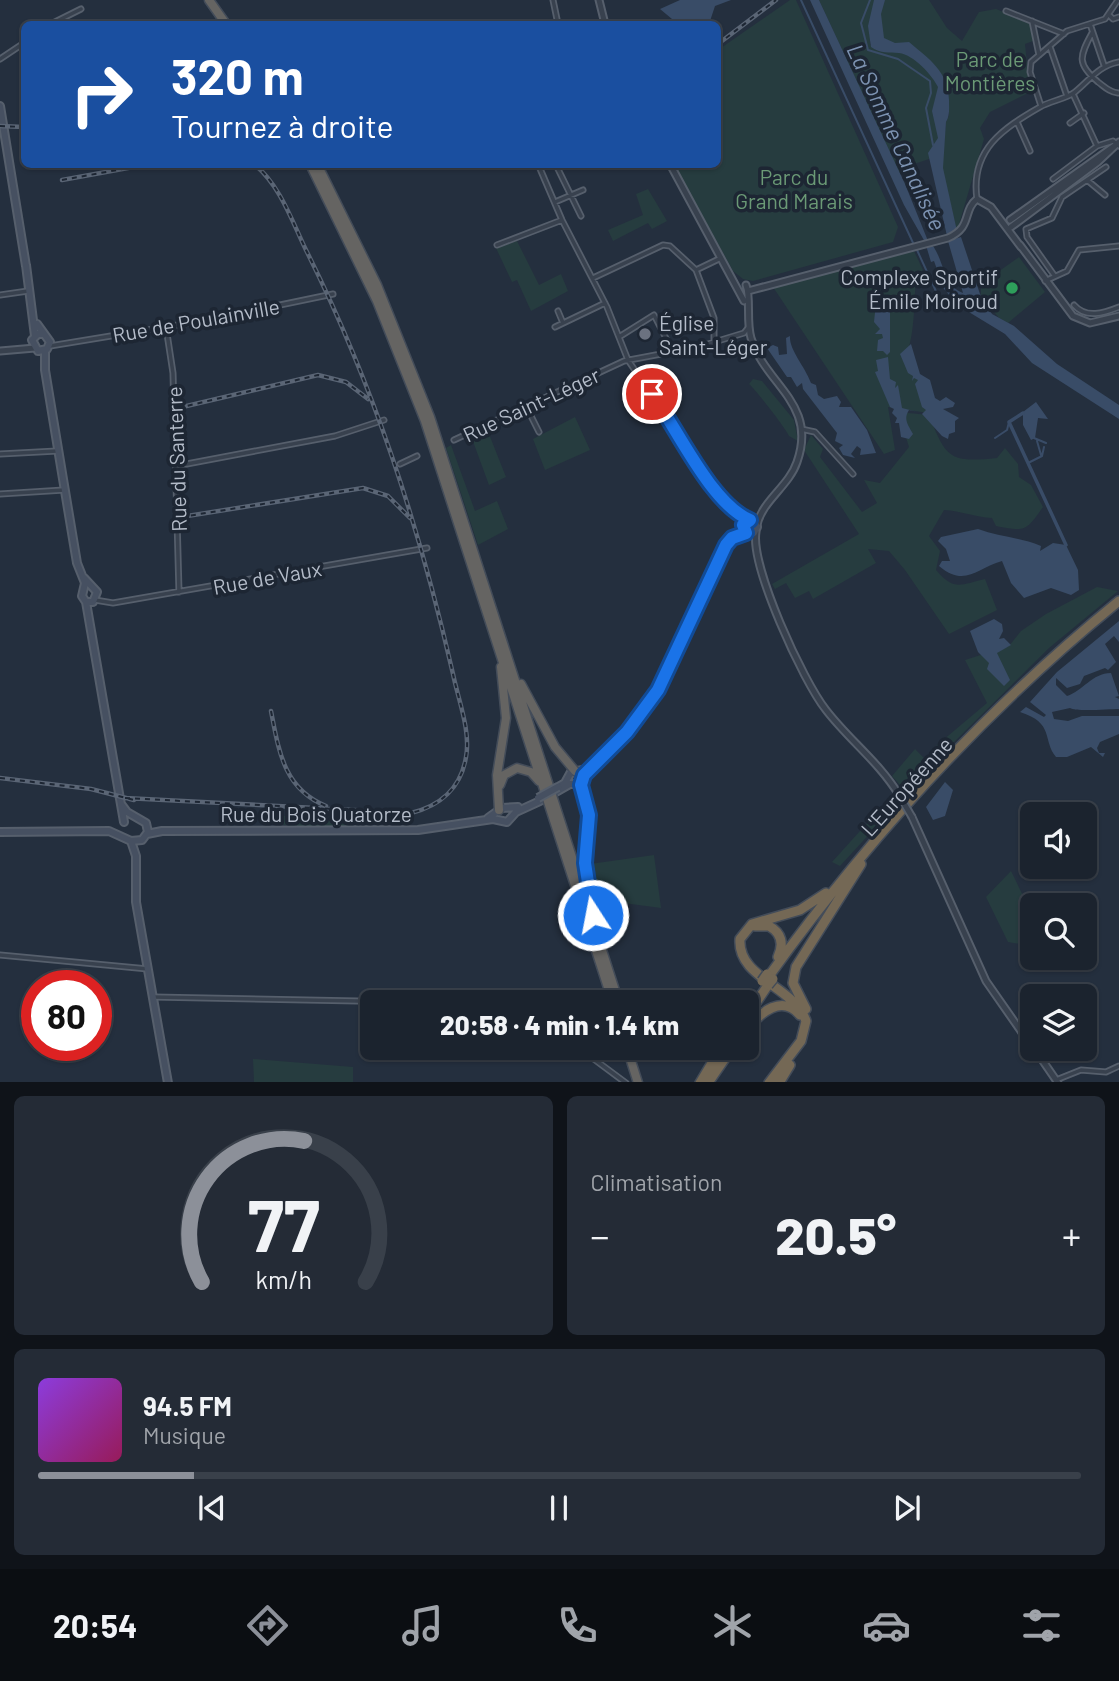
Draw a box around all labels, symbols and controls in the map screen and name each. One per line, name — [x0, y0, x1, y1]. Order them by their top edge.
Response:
water label: La Somme Canalisée — [841, 39, 953, 235]
text: 320 m — [171, 46, 304, 105]
park label: Parc de Montières — [945, 46, 1035, 95]
icon: right — [56, 49, 147, 140]
text: Tournez à droite — [171, 106, 393, 144]
park label: Parc du Grand Marais — [735, 164, 853, 213]
place label: Complexe Sportif Émile Moiroud — [841, 264, 998, 313]
marker: Complexe Sportif Émile Moiroud — [1004, 280, 1020, 296]
street label: Rue de Poulainville — [110, 293, 282, 347]
place label: Église Saint-Léger — [659, 310, 768, 359]
marker: Église Saint-Léger — [637, 326, 653, 342]
street label: Rue Saint-Léger — [459, 361, 604, 447]
pin — [622, 364, 682, 424]
icon: arrive — [633, 375, 671, 413]
street label: Rue du Santerre — [161, 386, 191, 532]
street label: Rue de Vaux — [211, 555, 323, 599]
street label: L'Européenne — [855, 731, 957, 841]
street label: Rue du Bois Quatorze — [220, 801, 412, 826]
map controls — [1020, 802, 1097, 1061]
button: sound — [1020, 802, 1097, 879]
position arrow — [556, 878, 630, 952]
button: search — [1020, 893, 1097, 970]
speed limit sign: 80 — [21, 970, 112, 1061]
button: layers — [1020, 984, 1097, 1061]
text: 20:58 · 4 min · 1.4 km — [440, 1009, 679, 1040]
text: Climatisation — [591, 1168, 722, 1196]
text: 77 — [247, 1179, 319, 1267]
text: 20.5° — [775, 1203, 896, 1265]
text: − — [591, 1212, 610, 1258]
text: + — [1062, 1212, 1081, 1258]
text: km/h — [255, 1263, 312, 1293]
text: 94.5 FM — [143, 1390, 232, 1421]
text: Musique — [143, 1421, 226, 1449]
icon: previous — [193, 1489, 231, 1527]
icon: pause — [540, 1489, 578, 1527]
icon: next — [888, 1489, 926, 1527]
icon: directions — [243, 1601, 292, 1650]
icon: music — [398, 1601, 447, 1650]
icon: phone — [553, 1601, 602, 1650]
icon: climate — [708, 1601, 757, 1650]
icon: car — [862, 1601, 911, 1650]
icon: filters — [1017, 1601, 1066, 1650]
text: 20:54 — [53, 1606, 137, 1644]

